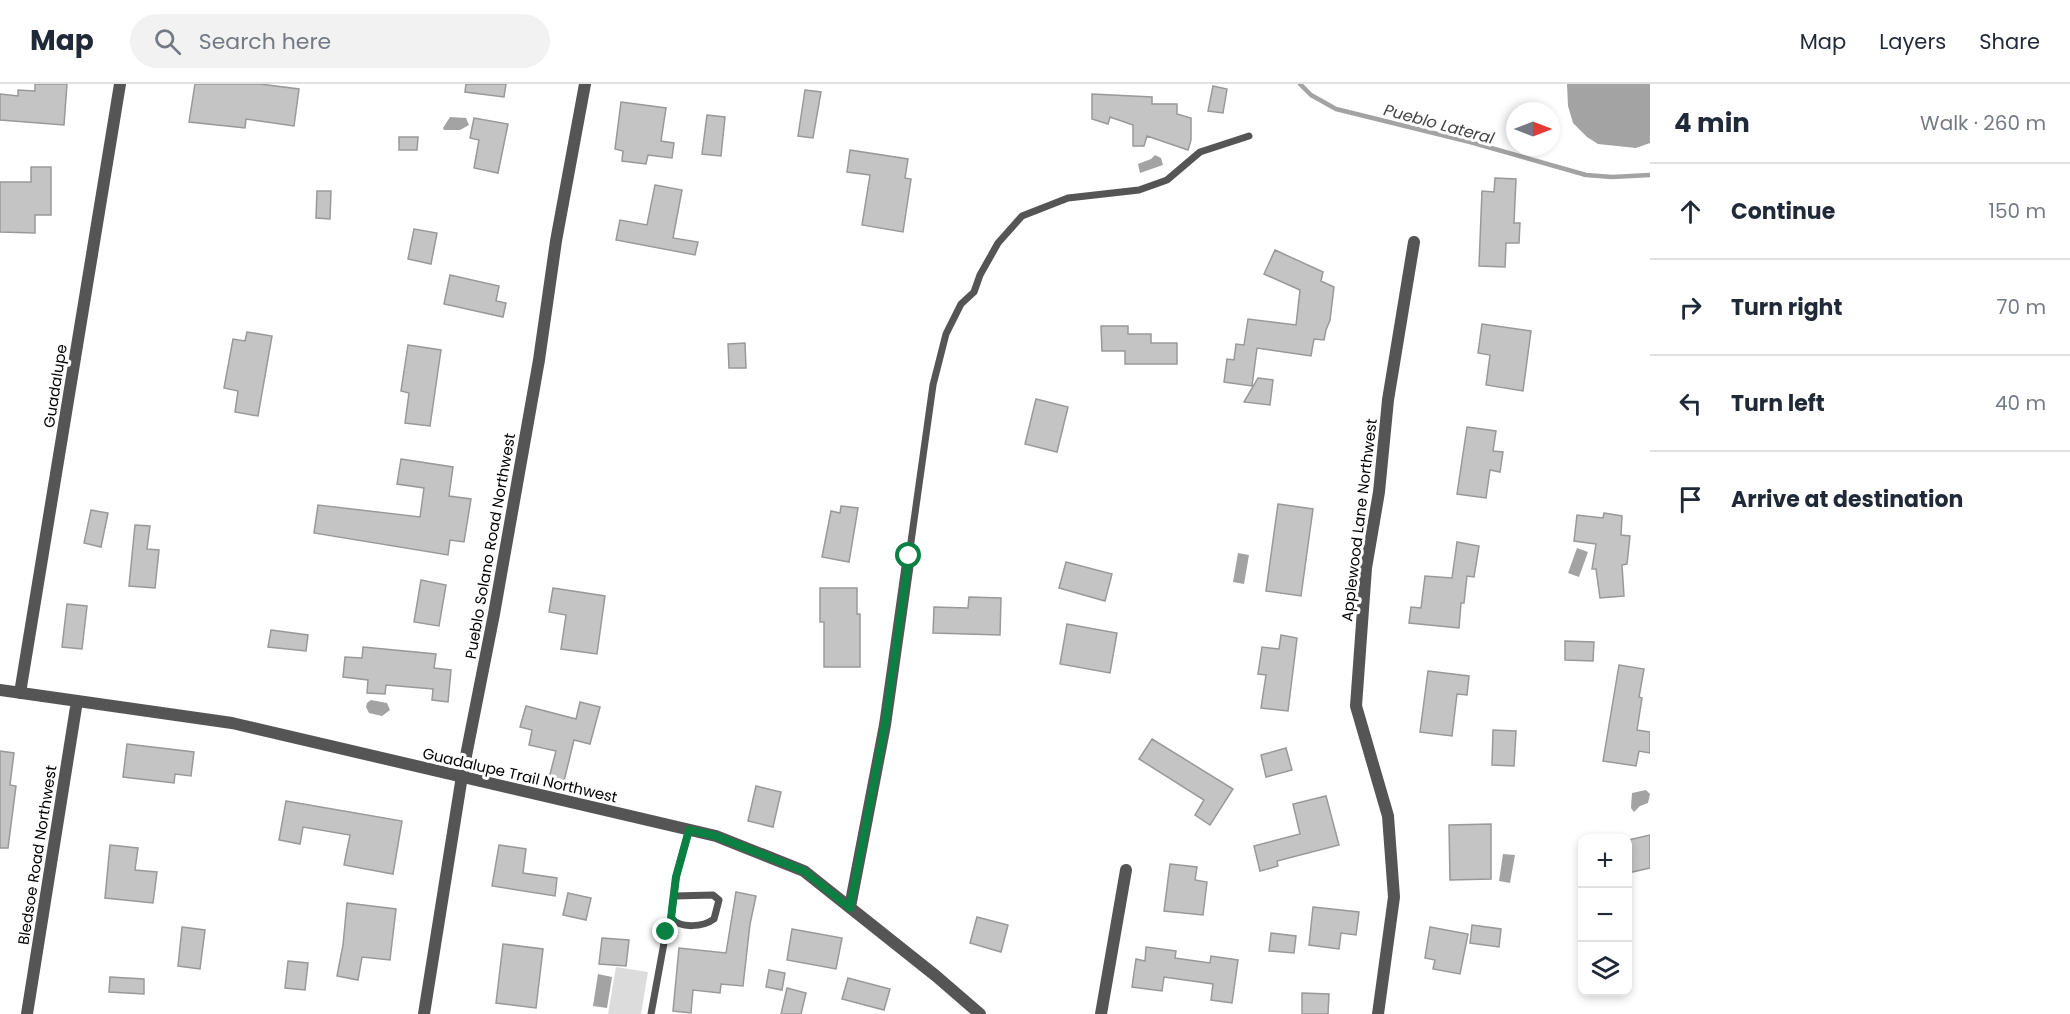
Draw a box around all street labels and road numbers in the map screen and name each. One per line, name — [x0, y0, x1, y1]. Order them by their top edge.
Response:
street label: Guadalupe — [38, 343, 72, 429]
street label: Applewood Lane Northwest — [1336, 417, 1382, 623]
street label: Pueblo Solano Road Northwest — [460, 431, 520, 661]
street label: Guadalupe Trail Northwest — [421, 742, 619, 808]
street label: Bledsoe Road Northwest — [12, 764, 62, 946]

